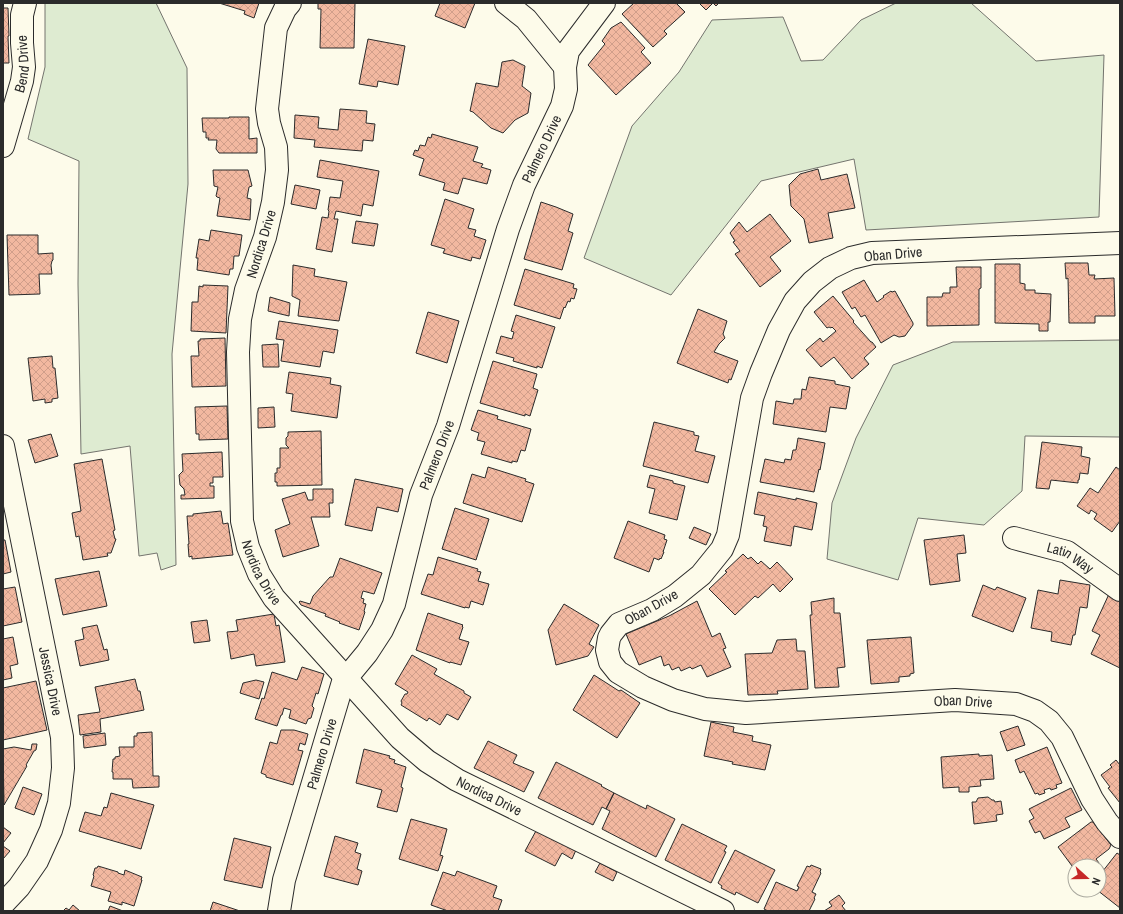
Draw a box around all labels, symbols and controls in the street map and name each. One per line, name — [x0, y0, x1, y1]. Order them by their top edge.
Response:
street label: Bend Drive — [10, 35, 33, 95]
street label: Palmero Drive — [517, 112, 565, 186]
street label: Nordica Drive — [242, 208, 280, 280]
street label: Oban Drive — [863, 242, 923, 266]
street label: Palmero Drive — [415, 418, 458, 492]
street label: Nordica Drive — [238, 538, 285, 609]
street label: Latin Way — [1045, 538, 1098, 577]
street label: Oban Drive — [621, 585, 681, 629]
street label: Jessica Drive — [35, 645, 66, 717]
street label: Oban Drive — [933, 691, 993, 711]
street label: Palmero Drive — [302, 716, 341, 792]
street label: Nordica Drive — [453, 772, 525, 820]
north arrow — [1067, 858, 1107, 898]
text: N — [1089, 876, 1104, 887]

